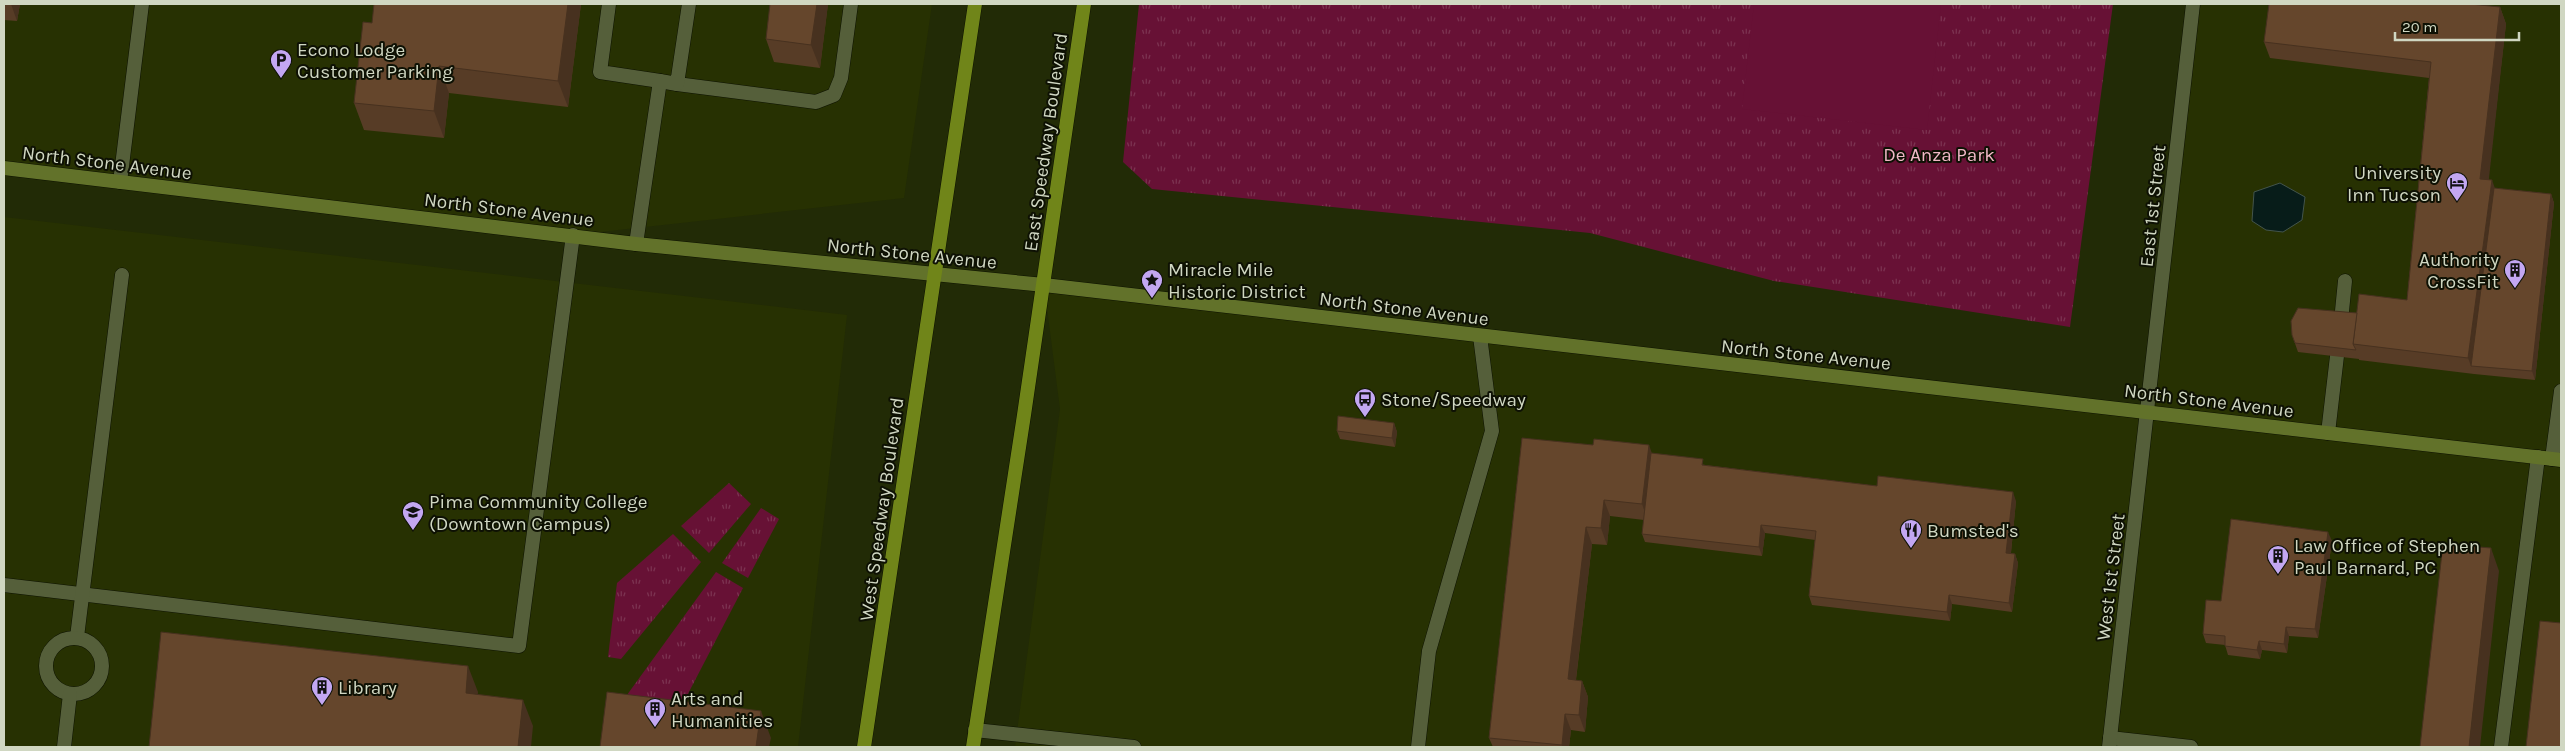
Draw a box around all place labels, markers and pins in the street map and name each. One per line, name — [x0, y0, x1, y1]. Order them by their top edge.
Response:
place label: Econo Lodge Customer Parking — [297, 39, 453, 83]
parking icon: Econo Lodge Customer Parking — [269, 48, 293, 79]
place label: University Inn Tucson — [2347, 162, 2441, 206]
hotel icon: University Inn Tucson — [2445, 171, 2469, 202]
place label: Authority CrossFit — [2419, 249, 2499, 293]
building icon: Authority CrossFit — [2503, 258, 2527, 289]
place label: Miracle Mile Historic District — [1168, 259, 1306, 303]
place icon: Miracle Mile Historic District — [1140, 268, 1164, 299]
bus stop icon: Stone/Speedway — [1353, 387, 1377, 418]
place label: Stone/Speedway — [1381, 389, 1526, 411]
place label: Pima Community College (Downtown Campus) — [429, 491, 648, 535]
school or university icon: Pima Community College (Downtown Campus) — [401, 500, 425, 531]
restaurant icon: Bumsted's — [1899, 518, 1923, 549]
place label: Bumsted's — [1927, 520, 2019, 542]
place label: Law Office of Stephen Paul Barnard, PC — [2294, 535, 2480, 579]
building icon: Law Office of Stephen Paul Barnard, PC — [2266, 544, 2290, 575]
building icon: Library — [310, 675, 334, 706]
place label: Library — [338, 677, 397, 699]
place label: Arts and Humanities — [671, 688, 773, 732]
building icon: Arts and Humanities — [643, 697, 667, 728]

